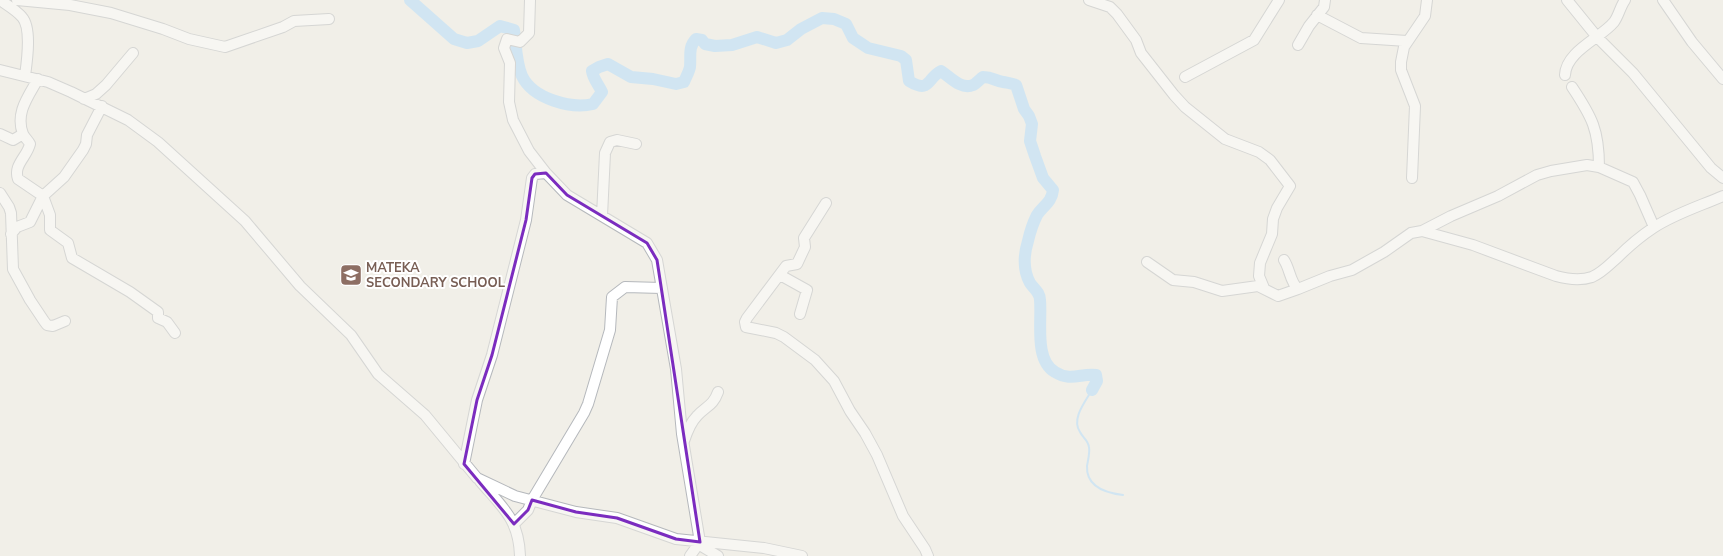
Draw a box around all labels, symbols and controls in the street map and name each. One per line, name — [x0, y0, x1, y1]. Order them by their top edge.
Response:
place label: MATEKA SECONDARY SCHOOL — [366, 259, 506, 292]
school or university icon: MATEKA SECONDARY SCHOOL — [338, 262, 364, 288]

